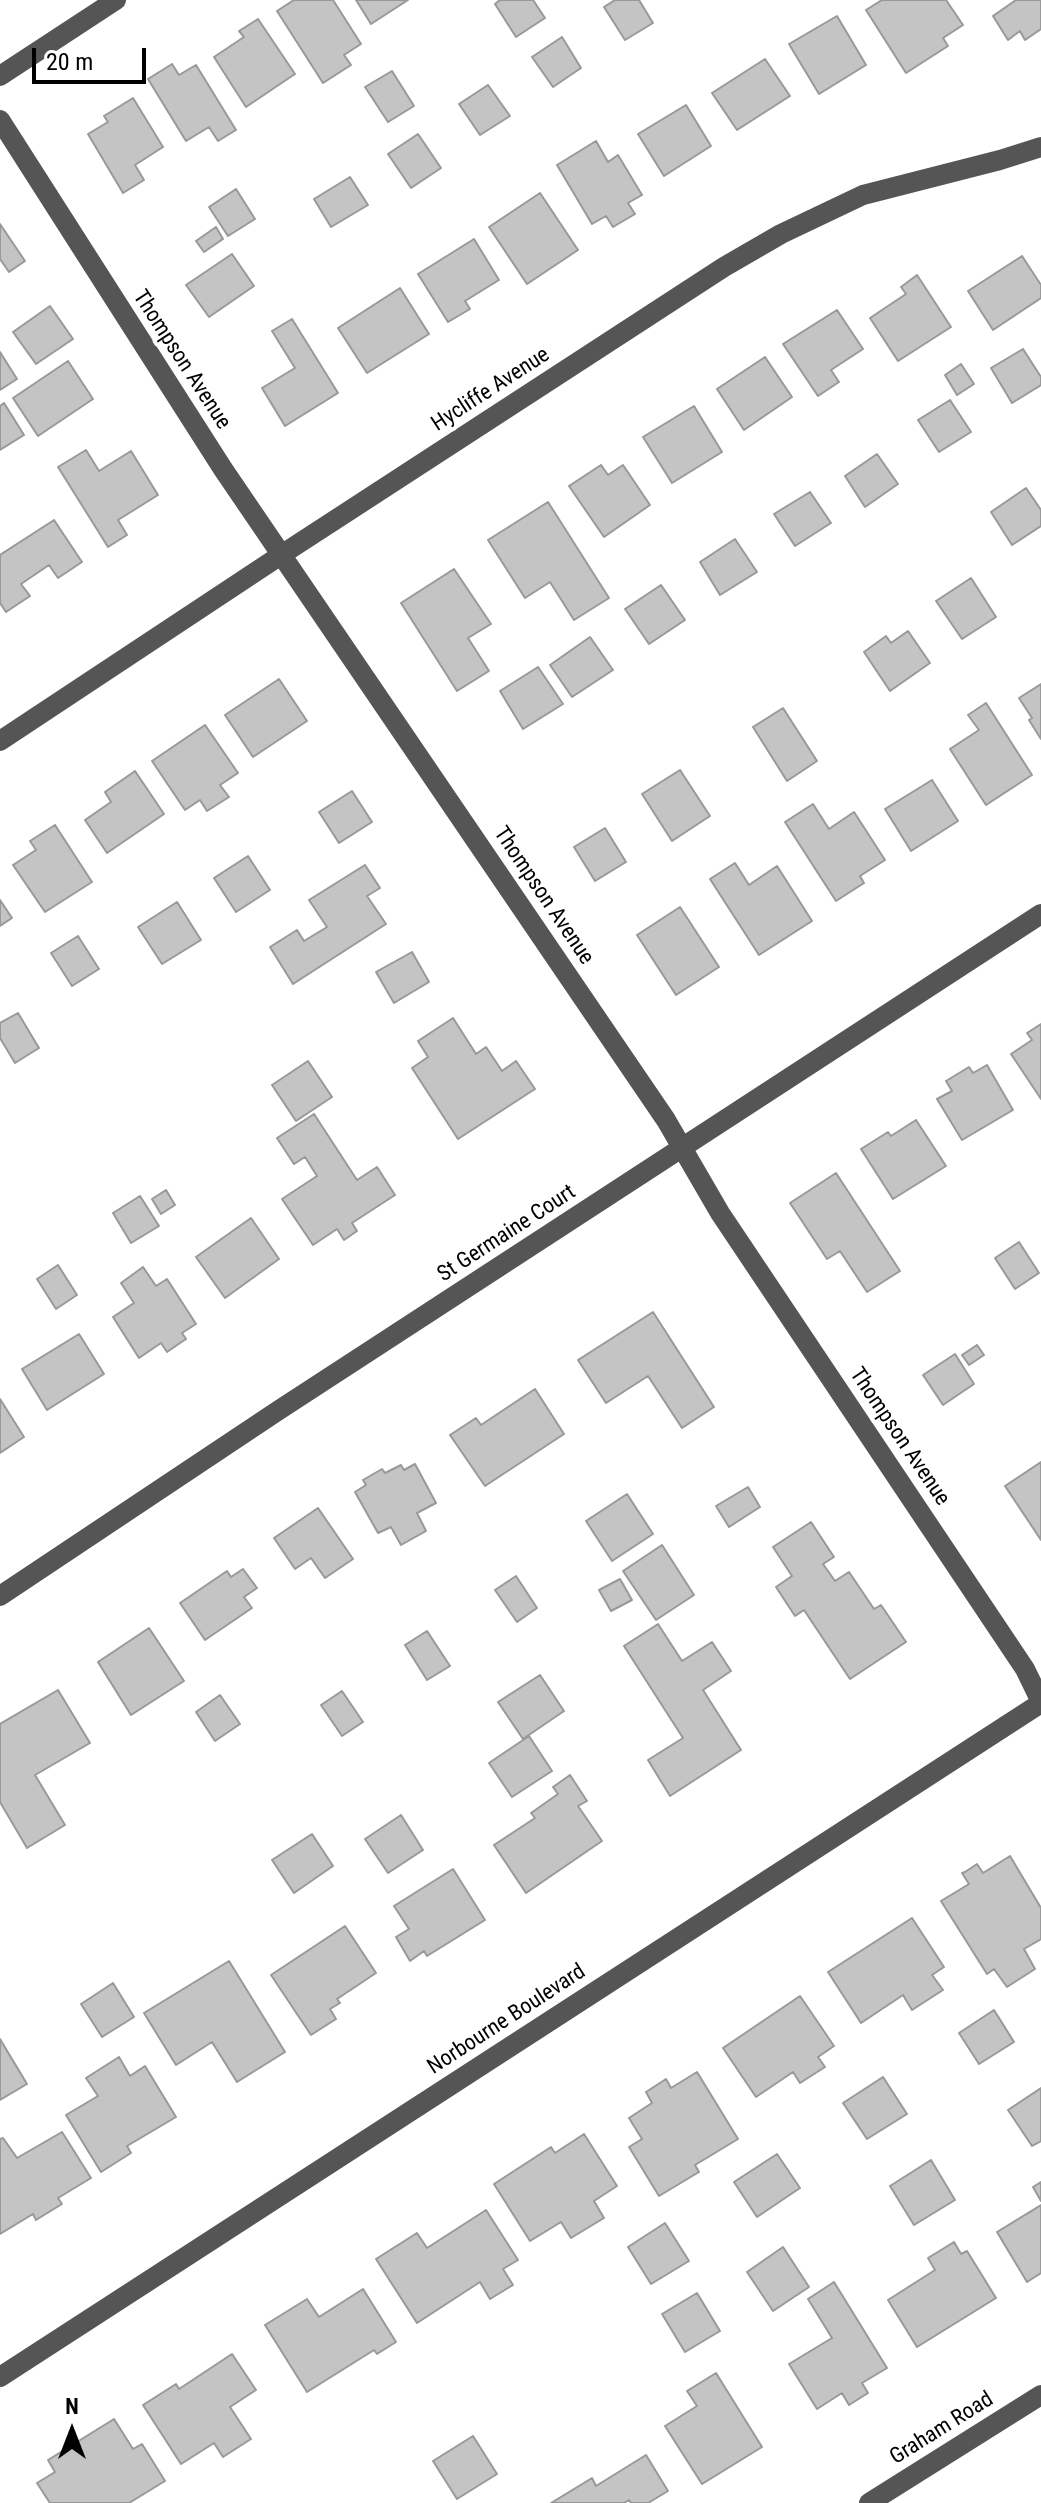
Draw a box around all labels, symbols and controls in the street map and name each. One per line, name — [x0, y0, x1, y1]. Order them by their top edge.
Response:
scale bar — [36, 32, 150, 82]
text: 20 m — [46, 48, 93, 76]
street label: Thompson Avenue — [126, 285, 236, 435]
street label: Hycliffe Avenue — [427, 342, 555, 438]
street label: Thompson Avenue — [487, 822, 599, 970]
street label: St Germaine Court — [433, 1180, 581, 1288]
street label: Thompson Avenue — [843, 1363, 955, 1511]
street label: Norbourne Boulevard — [423, 1959, 591, 2081]
street label: Graham Road — [885, 2387, 999, 2471]
north arrow — [32, 2391, 112, 2471]
text: N — [65, 2394, 79, 2419]

